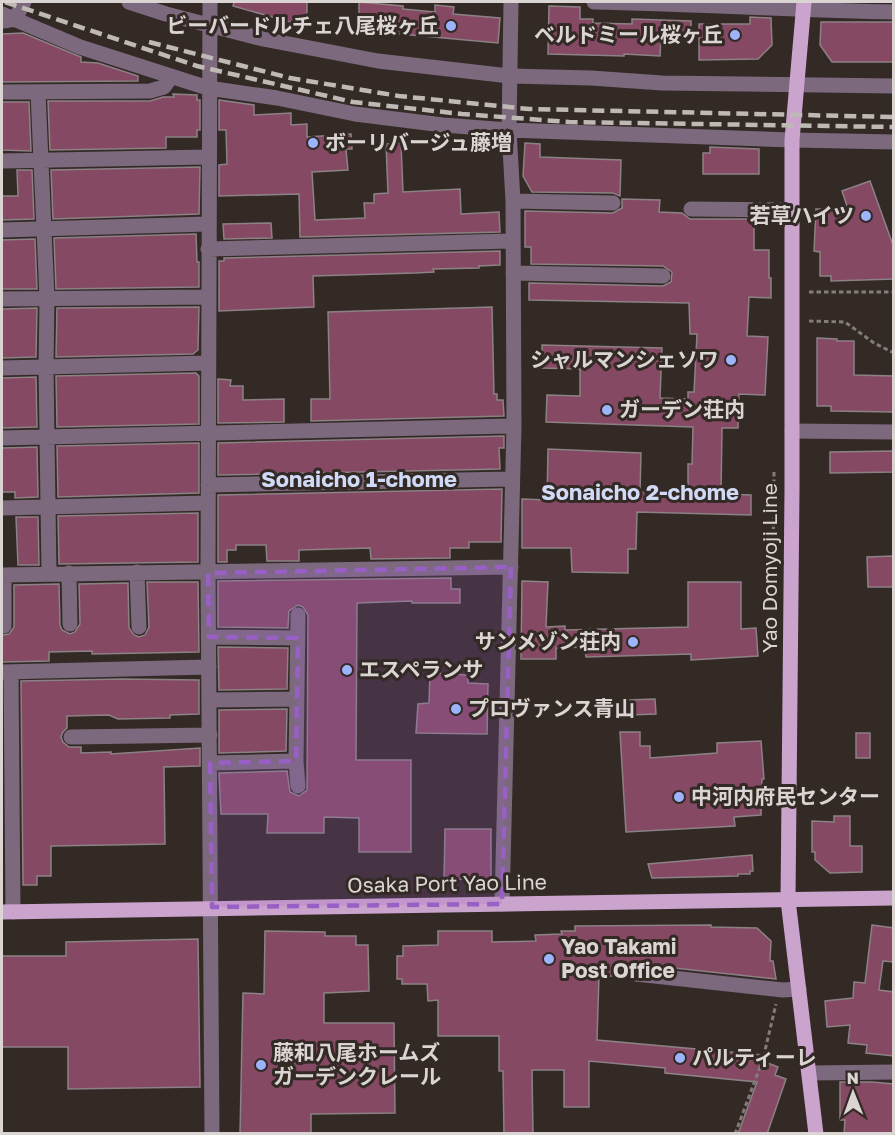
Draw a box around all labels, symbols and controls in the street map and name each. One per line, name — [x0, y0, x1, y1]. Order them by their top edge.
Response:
place label: ビーバードルチェ八尾桜ヶ丘 — [166, 12, 439, 38]
marker: ビーバードルチェ八尾桜ヶ丘 — [444, 19, 458, 33]
place label: ベルドミール桜ヶ丘 — [534, 21, 723, 47]
marker: ベルドミール桜ヶ丘 — [728, 28, 742, 42]
place label: ボーリバージュ藤増 — [325, 129, 512, 155]
marker: ボーリバージュ藤増 — [306, 136, 320, 150]
place label: 若草ハイツ — [749, 202, 854, 228]
marker: 若草ハイツ — [859, 209, 873, 223]
place label: シャルマンシェソワ — [530, 346, 719, 372]
marker: シャルマンシェソワ — [724, 353, 738, 367]
place label: ガーデン荘内 — [619, 396, 745, 422]
marker: ガーデン荘内 — [600, 403, 614, 417]
district label: Sonaicho 1-chome — [261, 465, 457, 492]
district label: Sonaicho 2-chome — [541, 478, 739, 505]
street label: Yao Domyoji Line — [756, 483, 782, 653]
place label: サンメゾン荘内 — [475, 628, 621, 654]
marker: サンメゾン荘内 — [626, 635, 640, 649]
place label: エスペランサ — [359, 656, 484, 682]
marker: エスペランサ — [340, 663, 354, 677]
place label: プロヴァンス青山 — [468, 695, 636, 721]
marker: プロヴァンス青山 — [449, 702, 463, 716]
place label: 中河内府民センター — [691, 783, 880, 809]
marker: 中河内府民センター — [672, 790, 686, 804]
street label: Osaka Port Yao Line — [347, 868, 547, 898]
place label: Yao Takami Post Office — [561, 933, 676, 983]
marker: Yao Takami Post Office — [542, 952, 556, 966]
place label: 藤和八尾ホームズ ガーデンクレール — [273, 1039, 441, 1089]
place label: パルティーレ — [692, 1044, 817, 1070]
marker: パルティーレ — [673, 1051, 687, 1065]
marker: 藤和八尾ホームズ ガーデンクレール — [254, 1058, 268, 1072]
north arrow — [823, 1063, 883, 1123]
text: N — [846, 1068, 859, 1088]

